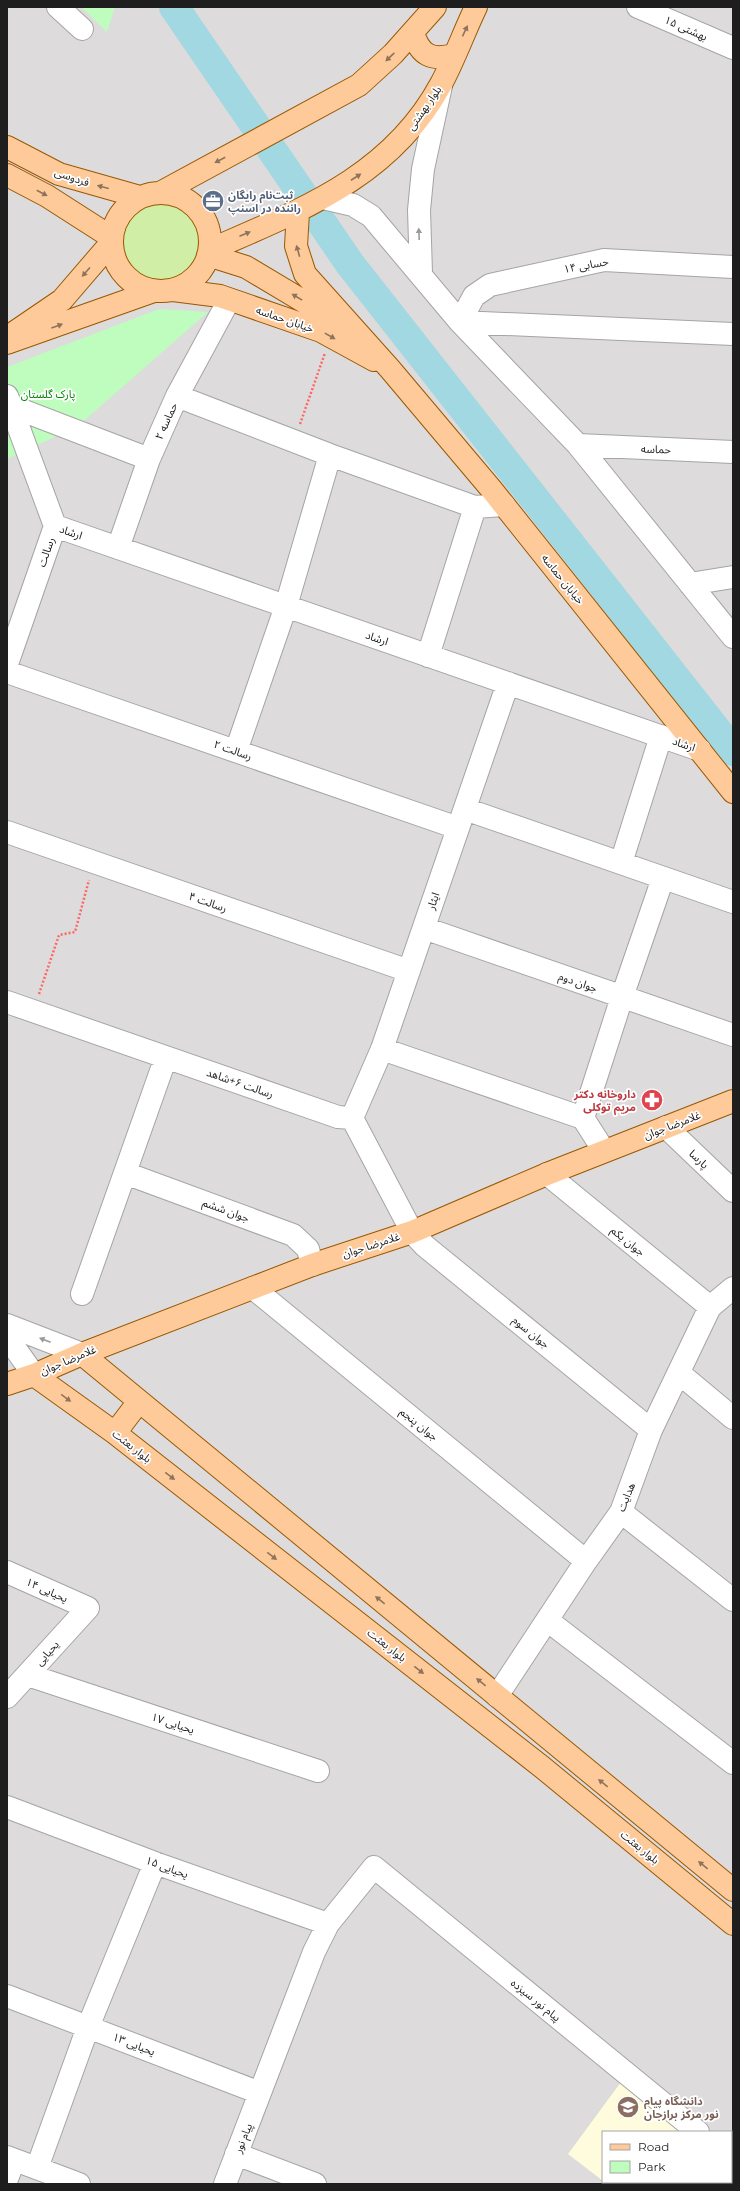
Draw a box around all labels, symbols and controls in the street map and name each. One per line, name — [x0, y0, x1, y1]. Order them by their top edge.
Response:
street label: بهشتی ۱۵ — [662, 12, 710, 44]
one-way arrow — [462, 25, 468, 36]
one-way arrow — [385, 52, 395, 61]
street label: بلوار بهشتی — [404, 83, 444, 133]
one-way arrow — [215, 157, 226, 164]
street label: فردوسی — [53, 165, 91, 189]
one-way arrow — [351, 173, 361, 181]
one-way arrow — [97, 184, 109, 190]
office icon: ثبت‌نام رایگان راننده در اسنپ — [200, 188, 226, 214]
place label: ثبت‌نام رایگان راننده در اسنپ — [228, 188, 301, 216]
one-way arrow — [36, 190, 47, 197]
one-way arrow — [416, 228, 423, 240]
one-way arrow — [240, 231, 251, 237]
one-way arrow — [295, 245, 301, 257]
street label: حسابی ۱۴ — [562, 254, 610, 276]
one-way arrow — [81, 267, 90, 278]
one-way arrow — [291, 294, 303, 301]
street label: خیابان حماسه — [254, 303, 316, 336]
one-way arrow — [51, 322, 63, 328]
one-way arrow — [324, 332, 336, 339]
park label: پارک گلستان — [21, 387, 75, 402]
street label: حماسه ۲ — [152, 400, 181, 442]
street label: حماسه — [641, 441, 672, 457]
street label: ارشاد — [58, 522, 84, 542]
street label: رسالت — [34, 535, 58, 569]
street label: خیابان حماسه — [539, 551, 588, 607]
street label: ارشاد — [364, 628, 390, 648]
street label: ارشاد — [671, 734, 697, 754]
street label: رسالت ۲ — [212, 737, 254, 763]
street label: رسالت ۴ — [187, 889, 229, 915]
street label: ایثار — [423, 891, 442, 912]
street label: جوان دوم — [556, 969, 600, 996]
street label: رسالت ۶+شاهد — [205, 1065, 275, 1101]
place label: داروخانه دکتر مریم توکلی — [573, 1087, 636, 1116]
pharmacy icon: داروخانه دکتر مریم توکلی — [639, 1087, 665, 1113]
street label: غلامرضا جوان — [642, 1108, 703, 1142]
street label: پارسا — [685, 1146, 712, 1172]
street label: جوان ششم — [200, 1195, 252, 1227]
street label: جوان یکم — [607, 1223, 648, 1261]
street label: غلامرضا جوان — [340, 1229, 402, 1261]
street label: جوان سوم — [509, 1313, 553, 1352]
one-way arrow — [39, 1337, 51, 1343]
street label: غلامرضا جوان — [38, 1342, 99, 1378]
one-way arrow — [61, 1394, 71, 1402]
street label: جوان پنجم — [396, 1404, 441, 1445]
street label: بلوار بعثت — [110, 1426, 154, 1466]
one-way arrow — [165, 1471, 176, 1480]
street label: هدایت — [614, 1480, 638, 1514]
one-way arrow — [267, 1551, 278, 1560]
street label: یحیایی ۱۴ — [24, 1575, 70, 1605]
one-way arrow — [375, 1595, 386, 1604]
street label: بلوار بعثت — [365, 1625, 409, 1665]
street label: یحیایی — [32, 1638, 62, 1668]
one-way arrow — [413, 1666, 424, 1675]
one-way arrow — [475, 1678, 486, 1687]
street label: یحیایی ۱۷ — [150, 1709, 196, 1737]
one-way arrow — [597, 1778, 608, 1787]
street label: بلوار بعثت — [618, 1827, 662, 1867]
street label: یحیایی ۱۵ — [144, 1853, 190, 1881]
one-way arrow — [697, 1861, 708, 1870]
street label: پیام نور سیزده — [507, 1976, 564, 2025]
street label: یحیایی ۱۳ — [111, 2029, 157, 2059]
school or university icon: دانشگاه پیام نور مرکز برازجان — [615, 2094, 641, 2120]
place label: دانشگاه پیام نور مرکز برازجان — [644, 2094, 719, 2121]
street label: پیام نور — [230, 2121, 256, 2156]
legend — [602, 2131, 732, 2183]
text: Road — [638, 2139, 669, 2154]
text: Park — [638, 2159, 666, 2174]

